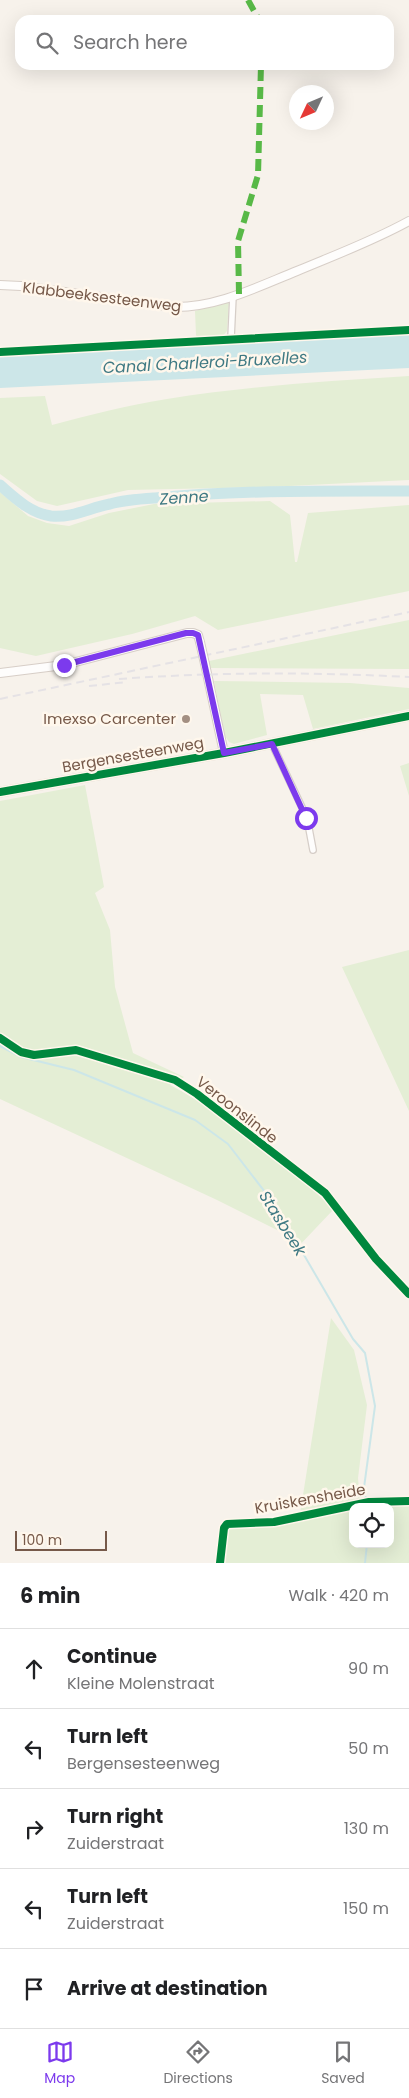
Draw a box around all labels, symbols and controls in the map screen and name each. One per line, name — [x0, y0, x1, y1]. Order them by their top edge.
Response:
search box — [15, 15, 394, 70]
icon: search — [33, 29, 61, 57]
text: Search here — [73, 29, 187, 56]
north arrow — [289, 85, 334, 130]
street label: Klabbeeksesteenweg — [21, 276, 183, 317]
water label: Canal Charleroi-Bruxelles — [102, 346, 308, 379]
water label: Zenne — [158, 484, 209, 511]
route end — [53, 654, 76, 677]
place label: Imexso Carcenter — [43, 708, 176, 729]
marker: Imexso Carcenter — [180, 713, 192, 725]
street label: Bergensesteenweg — [60, 732, 205, 777]
route start — [295, 807, 318, 830]
street label: Veroonslinde — [192, 1071, 282, 1148]
water label: Stasbeek — [253, 1186, 312, 1261]
street label: Kruiskensheide — [253, 1478, 367, 1519]
map controls — [349, 1503, 394, 1548]
button: locate — [349, 1503, 394, 1548]
scale bar — [15, 1528, 108, 1551]
text: 100 m — [22, 1530, 62, 1550]
text: 6 min — [20, 1581, 80, 1610]
text: Walk · 420 m — [288, 1584, 389, 1607]
text: Continue — [67, 1643, 157, 1670]
icon: ahead — [20, 1655, 48, 1683]
text: 90 m — [348, 1657, 389, 1680]
text: Kleine Molenstraat — [67, 1672, 215, 1695]
text: Turn left — [67, 1723, 148, 1750]
icon: left — [20, 1735, 48, 1763]
text: 50 m — [348, 1737, 389, 1760]
text: Bergensesteenweg — [67, 1752, 220, 1775]
text: Turn right — [67, 1803, 163, 1830]
icon: right — [20, 1815, 48, 1843]
text: 130 m — [344, 1817, 389, 1840]
text: Zuiderstraat — [67, 1832, 164, 1855]
text: Turn left — [67, 1883, 148, 1910]
icon: left — [20, 1895, 48, 1923]
text: 150 m — [343, 1897, 389, 1920]
text: Zuiderstraat — [67, 1912, 164, 1935]
icon: arrive — [20, 1975, 48, 2003]
text: Arrive at destination — [67, 1975, 268, 2002]
tab: Map — [44, 2038, 75, 2089]
tab: Directions — [163, 2038, 233, 2089]
tab: Saved — [321, 2038, 365, 2089]

